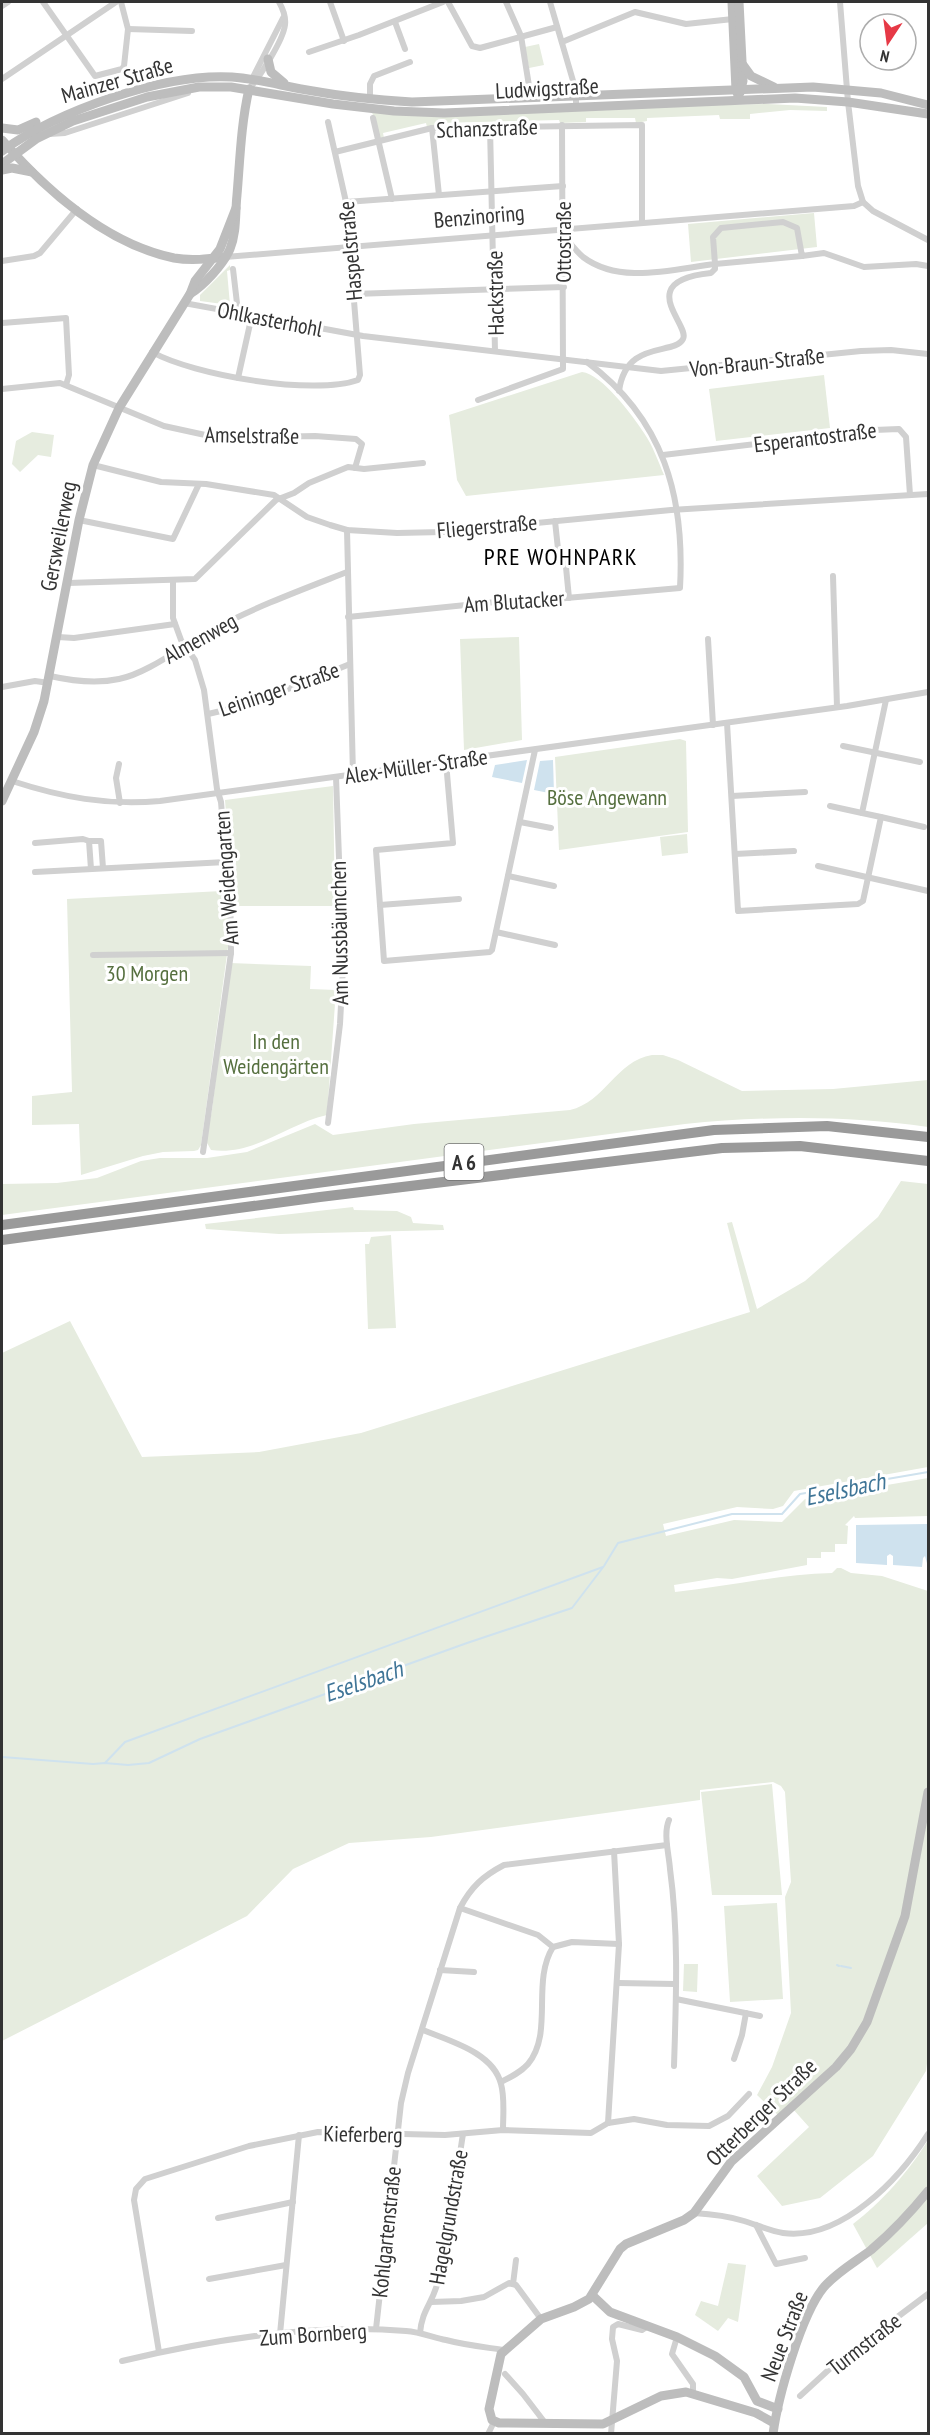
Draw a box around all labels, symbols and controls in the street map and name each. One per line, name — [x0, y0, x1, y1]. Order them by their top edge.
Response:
north arrow — [858, 12, 918, 72]
text: N — [878, 46, 891, 67]
street label: Mainzer Straße — [58, 51, 176, 109]
street label: Ludwigstraße — [495, 71, 599, 105]
street label: Schanzstraße — [436, 112, 538, 144]
street label: Benzinoring — [432, 198, 526, 234]
street label: Haspelstraße — [332, 200, 368, 302]
street label: Ottostraße — [549, 201, 577, 283]
street label: Hackstraße — [480, 250, 510, 336]
street label: Ohlkasterhohl — [215, 295, 326, 343]
street label: Von-Braun-Straße — [687, 341, 826, 383]
street label: Esperantostraße — [752, 416, 878, 458]
street label: Amselstraße — [205, 420, 299, 450]
street label: Gersweilerweg — [34, 479, 82, 593]
street label: Fliegerstraße — [436, 508, 538, 544]
district label: PRE WOHNPARK — [484, 541, 638, 572]
street label: Am Blutacker — [463, 584, 565, 618]
street label: Almenweg — [158, 606, 242, 670]
street label: Leininger Straße — [215, 655, 343, 723]
street label: Alex-Müller-Straße — [343, 742, 489, 790]
park label: Böse Angewann — [547, 783, 667, 811]
street label: Am Weidengarten — [207, 810, 245, 946]
street label: Am Nussbäumchen — [324, 861, 354, 1005]
park label: 30 Morgen — [106, 959, 188, 987]
park label: In den Weidengärten — [223, 1027, 329, 1080]
road number: A 6 — [444, 1144, 484, 1180]
water label: Eselsbach — [802, 1465, 889, 1513]
water label: Eselsbach — [320, 1653, 408, 1709]
street label: Otterberger Straße — [700, 2052, 822, 2172]
street label: Kieferberg — [323, 2119, 403, 2149]
street label: Hagelgrundstraße — [422, 2147, 474, 2287]
street label: Kohlgartenstraße — [365, 2165, 407, 2299]
street label: Neue Straße — [754, 2287, 814, 2385]
street label: Turmstraße — [821, 2306, 907, 2382]
street label: Zum Bornberg — [258, 2316, 368, 2352]

